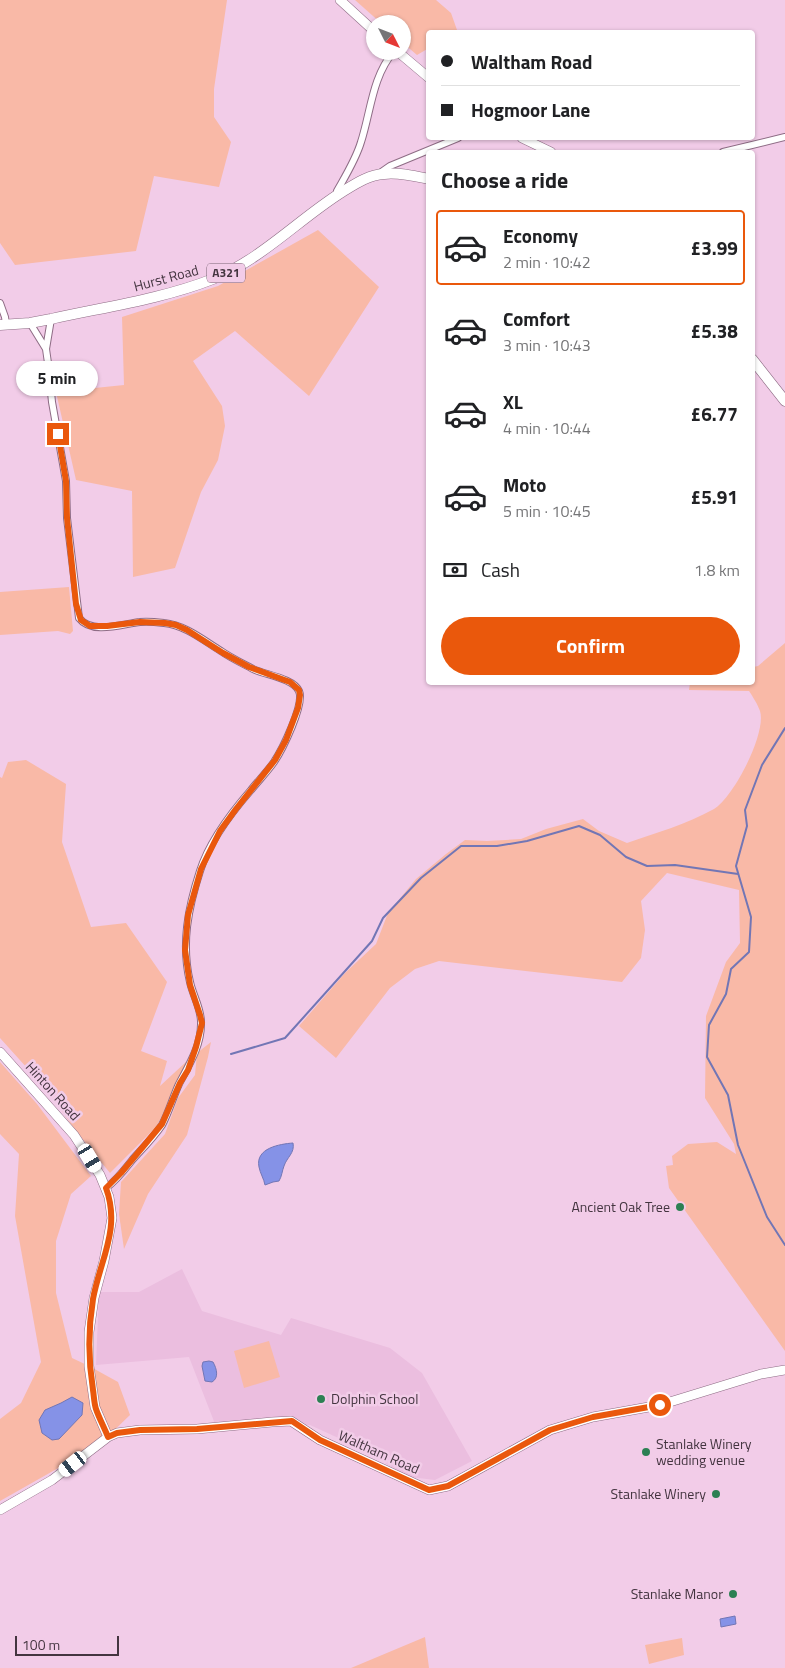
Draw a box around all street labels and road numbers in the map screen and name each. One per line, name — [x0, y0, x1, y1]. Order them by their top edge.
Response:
street label: Hurst Road — [131, 259, 201, 296]
road number: A321 — [207, 264, 245, 282]
street label: Hinton Road — [21, 1056, 86, 1125]
street label: Waltham Road — [335, 1424, 423, 1479]

